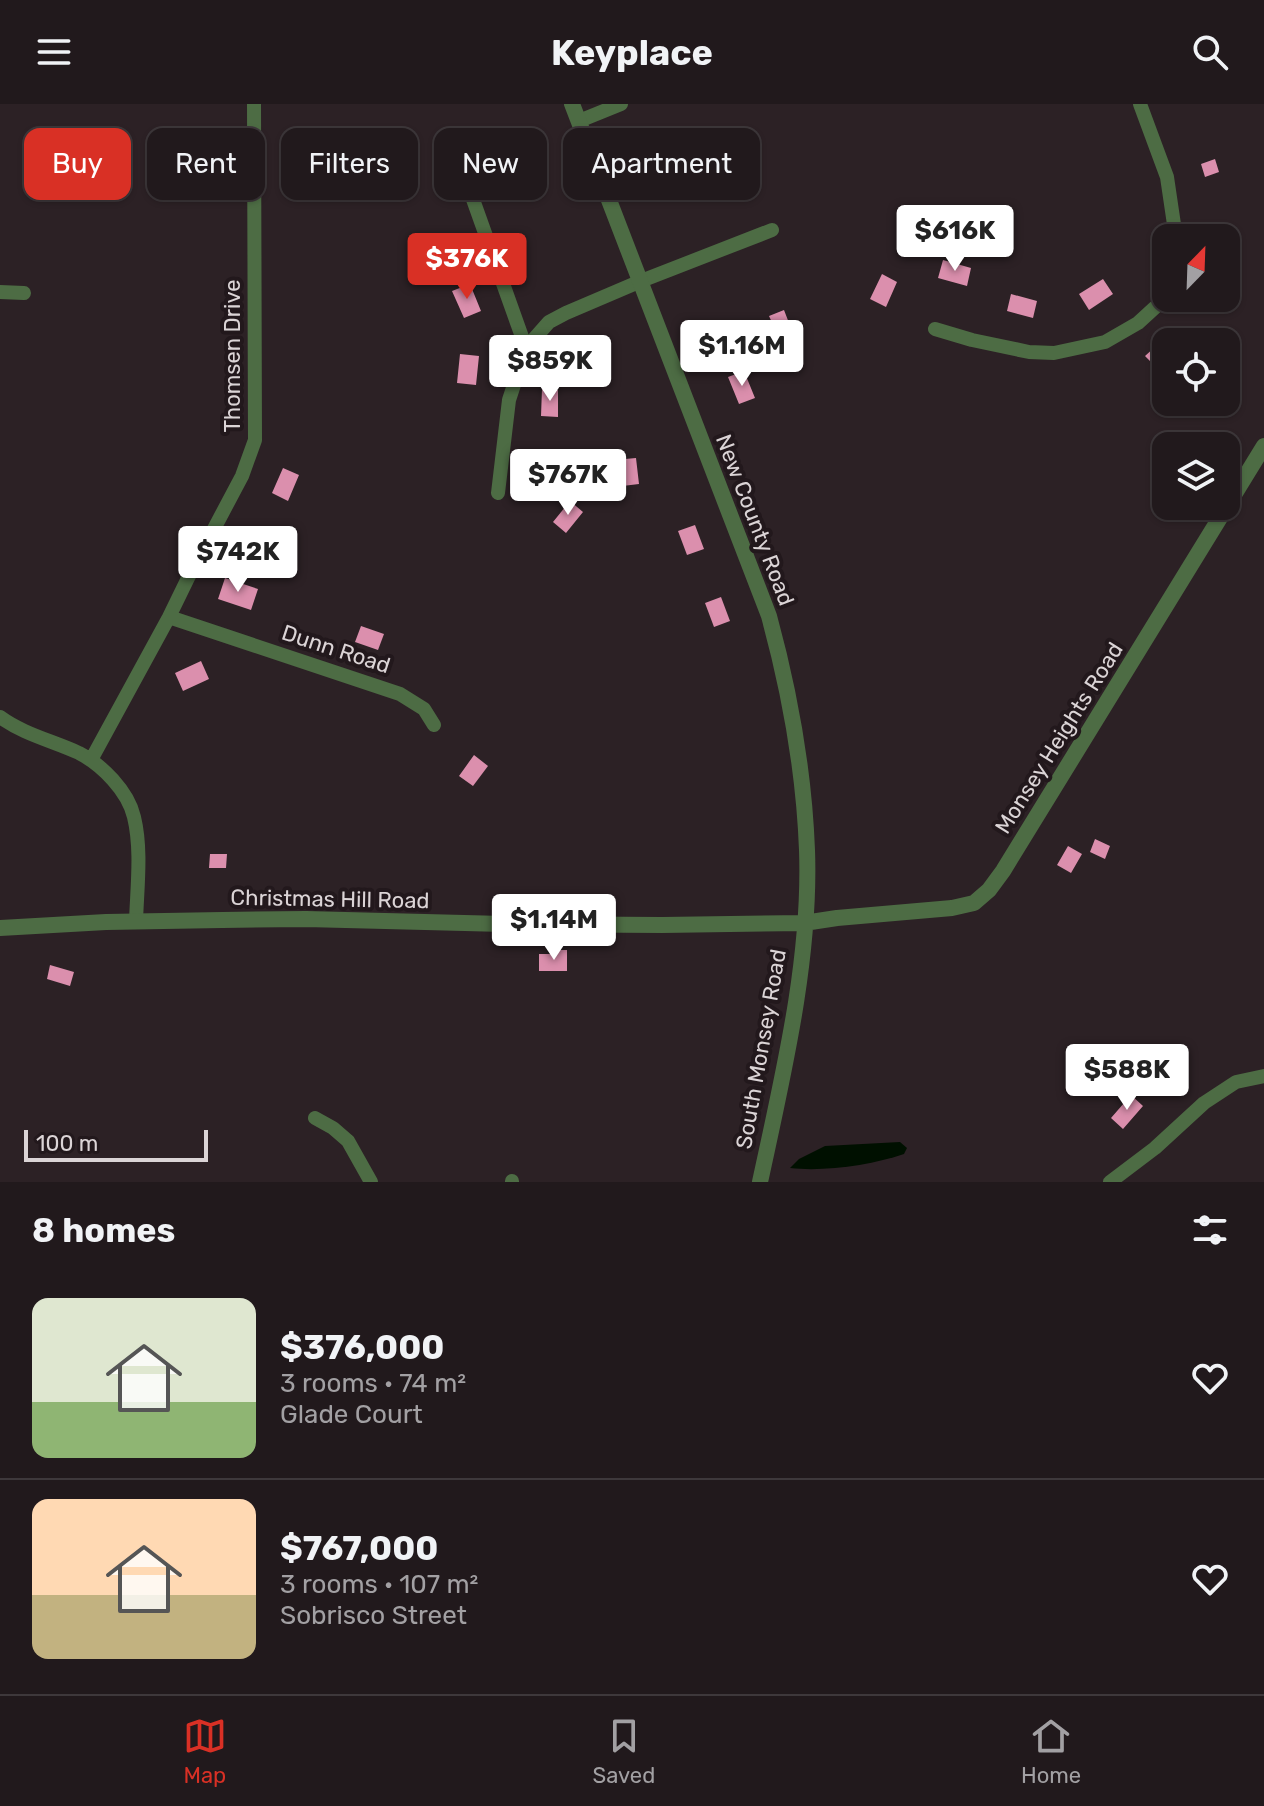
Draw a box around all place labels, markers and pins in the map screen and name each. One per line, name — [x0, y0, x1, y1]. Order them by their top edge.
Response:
pin: $616K — [899, 205, 1011, 273]
pin: $376K — [411, 233, 523, 301]
pin: $1.16M — [677, 320, 807, 388]
pin: $859K — [494, 335, 606, 403]
pin: $767K — [512, 449, 624, 517]
pin: $742K — [182, 526, 294, 594]
pin: $1.14M — [489, 894, 619, 962]
pin: $588K — [1071, 1044, 1183, 1112]

